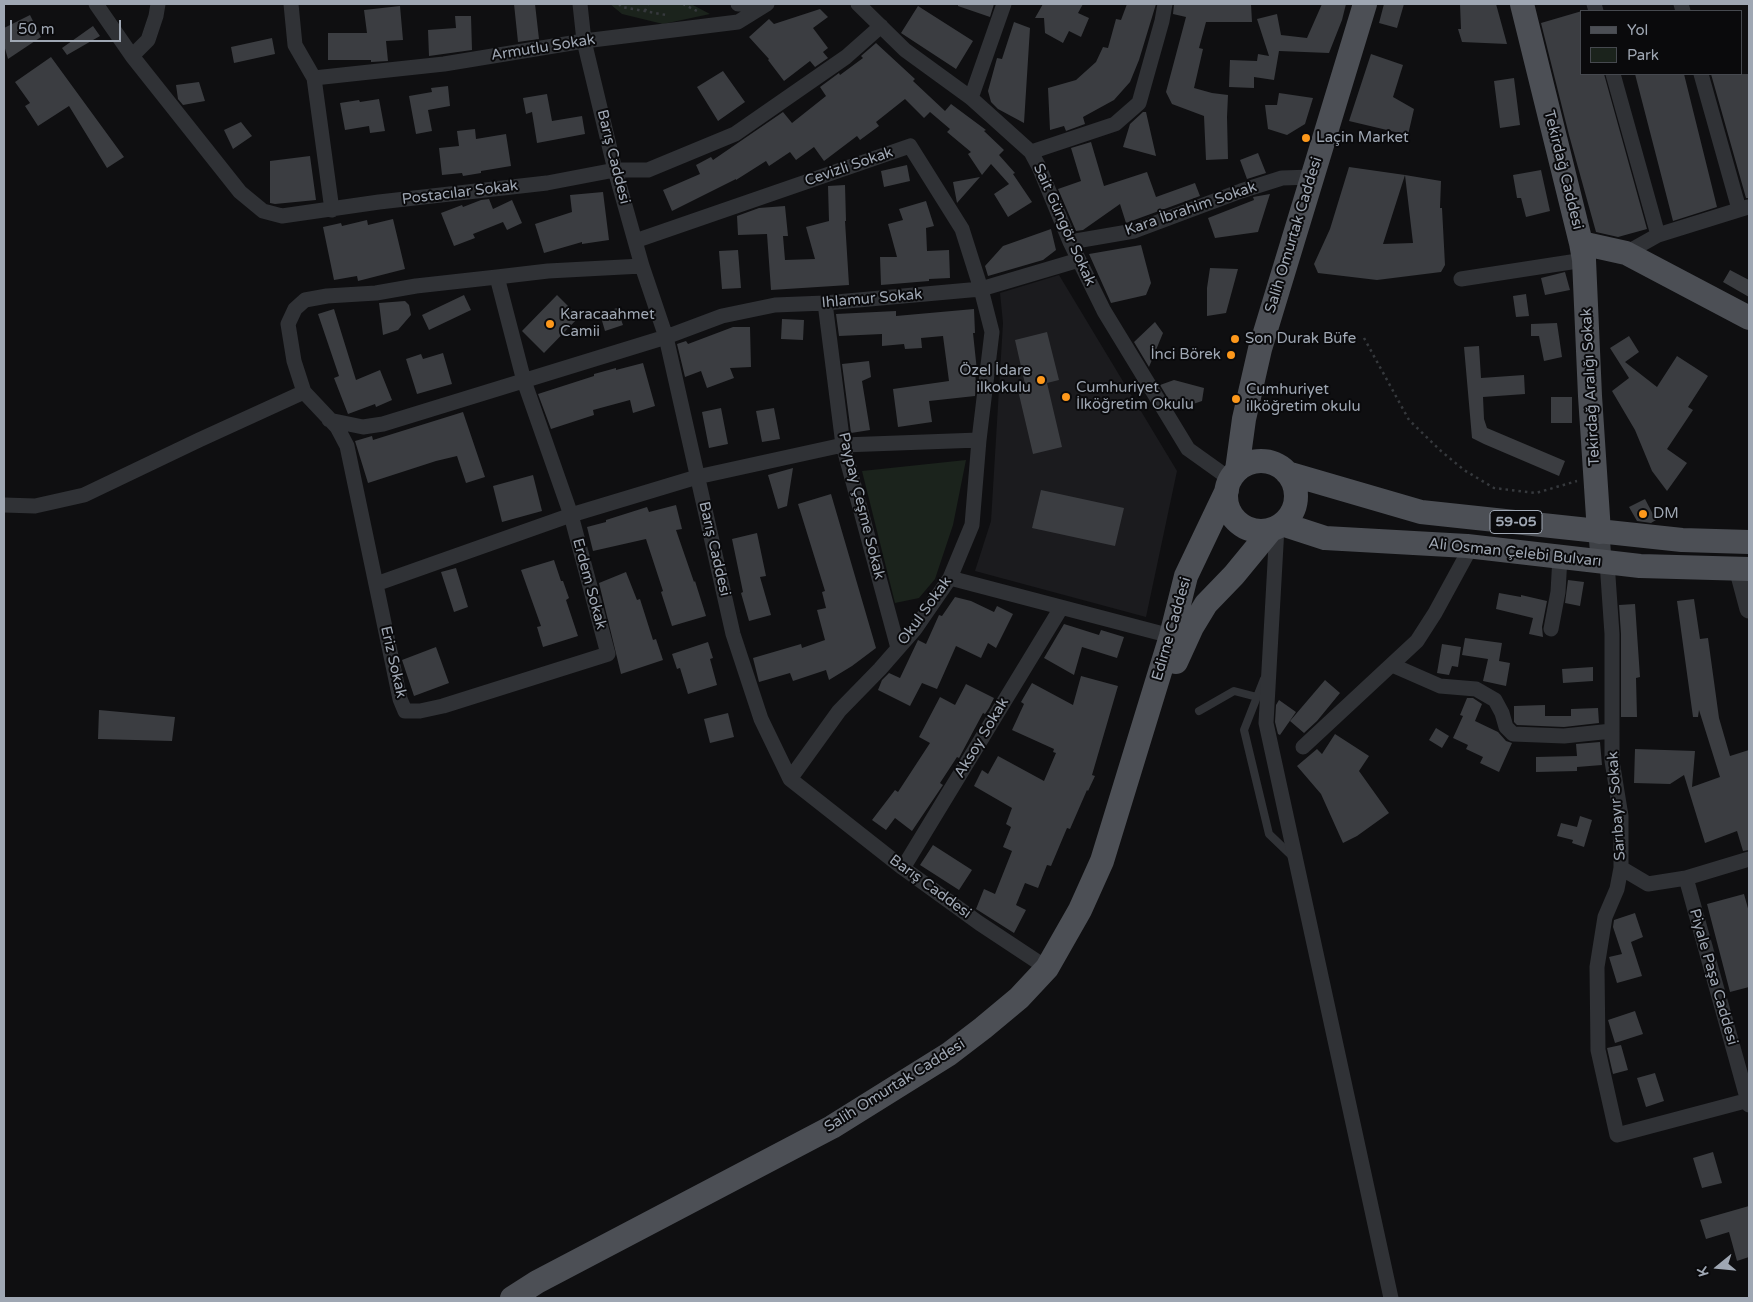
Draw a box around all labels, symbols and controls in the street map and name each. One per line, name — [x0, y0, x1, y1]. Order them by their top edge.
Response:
scale bar — [12, 10, 124, 42]
legend — [1580, 10, 1743, 75]
text: 50 m — [18, 20, 55, 38]
text: Yol — [1627, 21, 1648, 39]
street label: Armutlu Sokak — [490, 31, 596, 65]
text: Park — [1627, 46, 1659, 64]
street label: Barış Caddesi — [593, 108, 633, 206]
street label: Tekirdağ Caddesi — [1539, 108, 1587, 232]
place label: Laçin Market — [1316, 129, 1409, 147]
marker: Laçin Market — [1300, 132, 1312, 144]
street label: Cevizli Sokak — [803, 143, 895, 191]
street label: Salih Omurtak Caddesi — [1262, 155, 1326, 315]
street label: Sait Güngör Sokak — [1029, 161, 1099, 289]
street label: Postacılar Sokak — [401, 177, 519, 209]
street label: Kara İbrahim Sokak — [1123, 178, 1259, 240]
street label: Ihlamur Sokak — [821, 286, 923, 312]
place label: Karacaahmet Camii — [560, 306, 655, 341]
street label: Tekirdağ Aralığı Sokak — [1578, 308, 1604, 466]
marker: Karacaahmet Camii — [544, 318, 556, 330]
place label: Son Durak Büfe — [1245, 330, 1356, 348]
marker: Son Durak Büfe — [1229, 333, 1241, 345]
place label: İnci Börek — [1150, 346, 1221, 364]
marker: İnci Börek — [1225, 349, 1237, 361]
place label: Özel İdare ilkokulu — [959, 362, 1031, 397]
marker: Özel İdare ilkokulu — [1035, 374, 1047, 386]
place label: Cumhuriyet İlköğretim Okulu — [1076, 379, 1194, 414]
place label: Cumhuriyet ilköğretim okulu — [1246, 381, 1361, 416]
marker: Cumhuriyet İlköğretim Okulu — [1060, 391, 1072, 403]
marker: Cumhuriyet ilköğretim okulu — [1230, 393, 1242, 405]
street label: Paypay Çeşme Sokak — [834, 431, 888, 581]
street label: Barış Caddesi — [694, 500, 734, 598]
place label: DM — [1653, 505, 1679, 523]
marker: DM — [1637, 508, 1649, 520]
road number: 59-05 — [1490, 511, 1542, 534]
street label: Ali Osman Çelebi Bulvarı — [1428, 535, 1602, 571]
street label: Erdem Sokak — [568, 536, 610, 632]
street label: Okul Sokak — [894, 573, 956, 649]
street label: Edirne Caddesi — [1149, 575, 1195, 683]
street label: Eriz Sokak — [376, 624, 410, 700]
street label: Aksoy Sokak — [951, 695, 1013, 781]
street label: Sarıbayır Sokak — [1604, 751, 1630, 861]
street label: Barış Caddesi — [886, 851, 974, 923]
street label: Piyale Paşa Caddesi — [1685, 907, 1741, 1047]
street label: Salih Omurtak Caddesi — [821, 1035, 969, 1137]
north arrow — [1693, 1242, 1743, 1292]
text: K — [1694, 1265, 1713, 1279]

